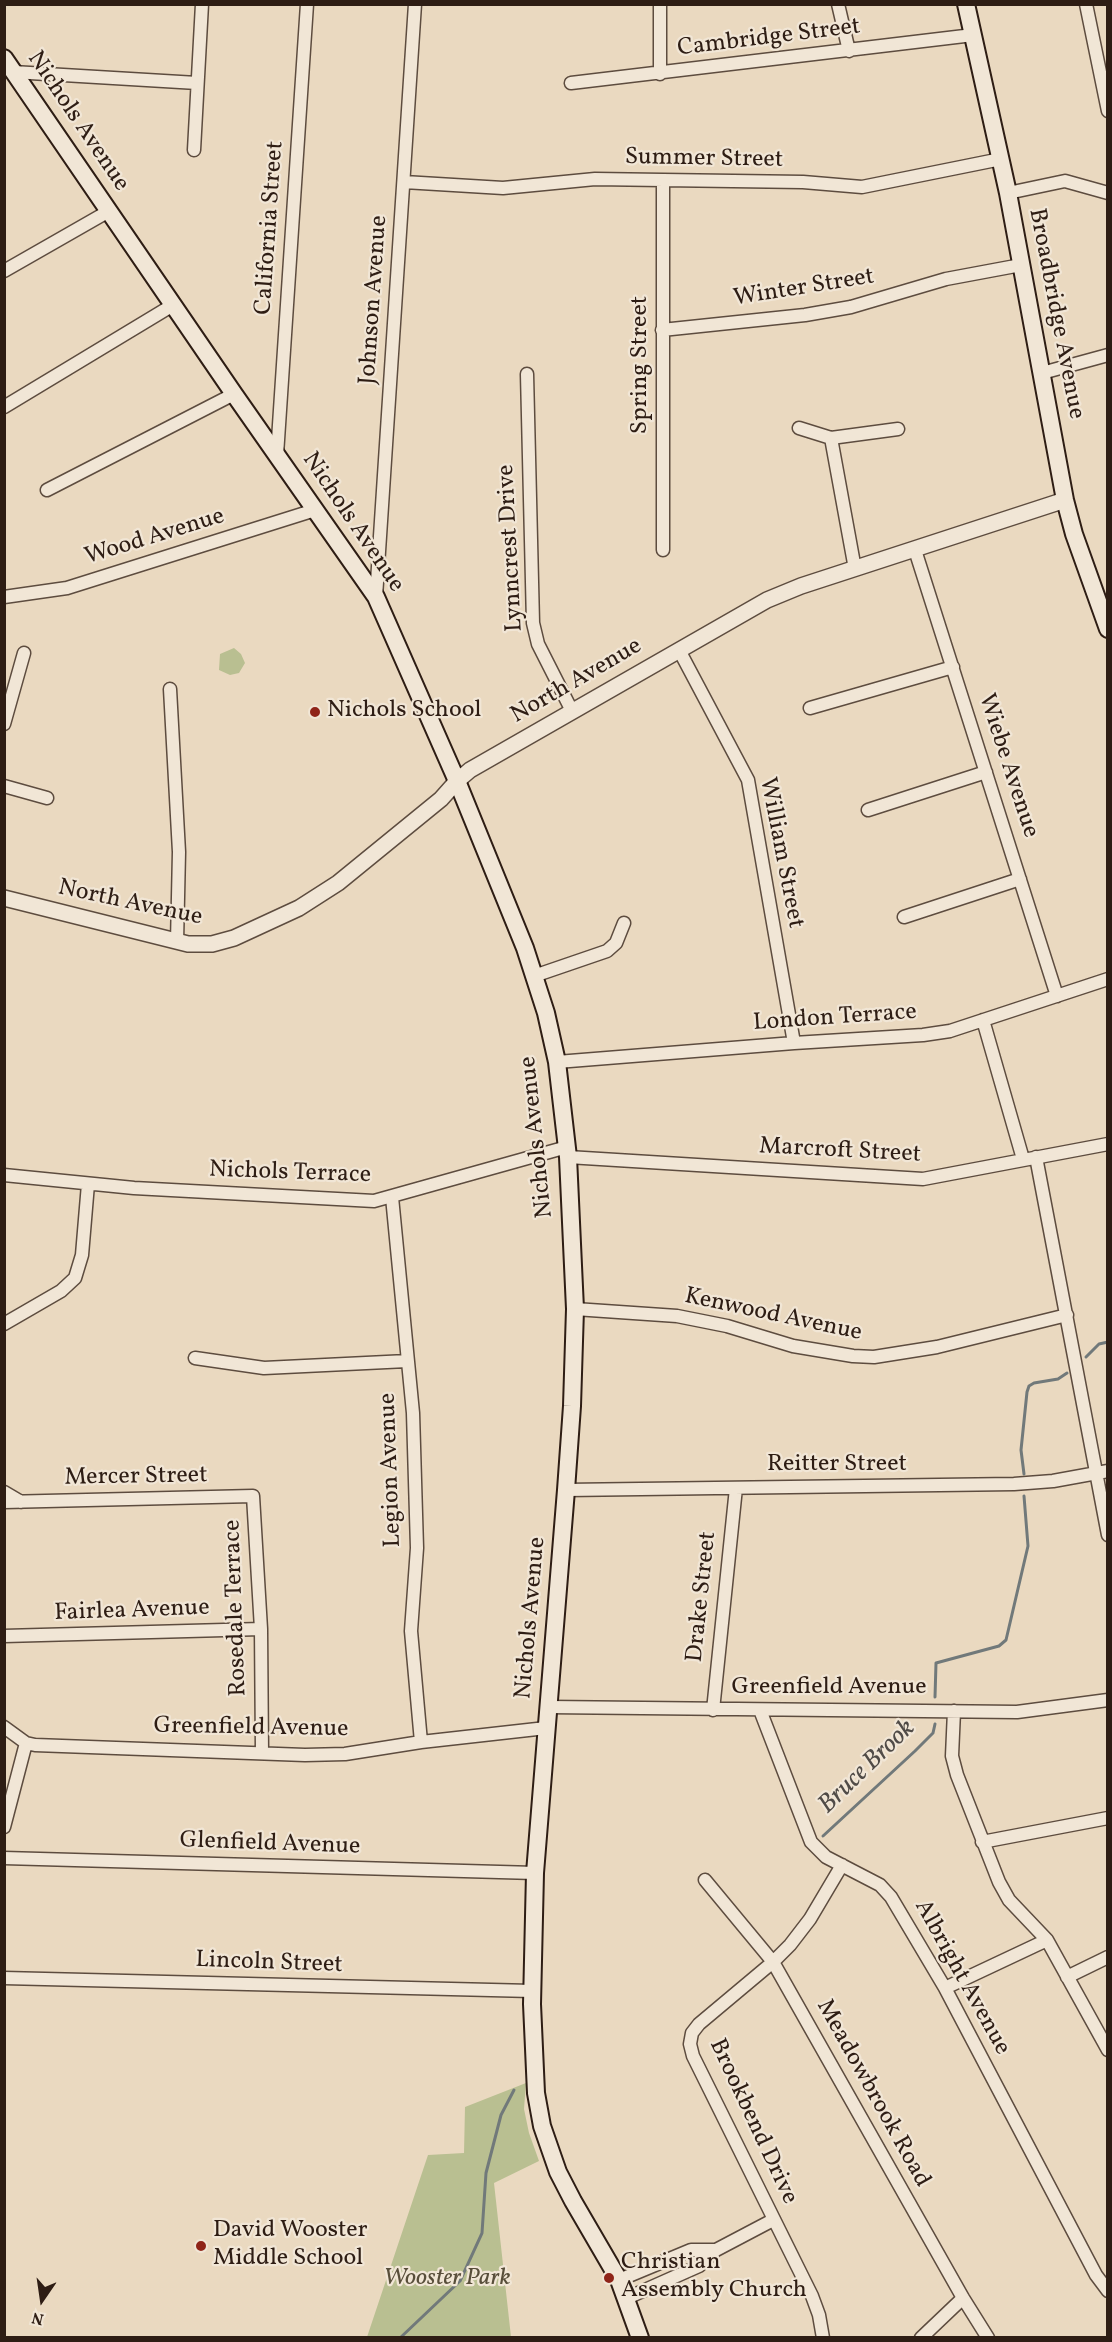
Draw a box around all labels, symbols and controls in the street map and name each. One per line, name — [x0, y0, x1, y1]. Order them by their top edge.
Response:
street label: Cambridge Street — [676, 13, 862, 65]
street label: Nichols Avenue — [20, 46, 134, 198]
street label: California Street — [251, 140, 291, 316]
street label: Summer Street — [625, 144, 783, 176]
street label: Broadbridge Avenue — [1020, 206, 1090, 422]
street label: Johnson Avenue — [355, 214, 395, 386]
street label: Winter Street — [732, 264, 876, 314]
street label: Spring Street — [628, 296, 656, 434]
street label: Nichols Avenue — [295, 447, 409, 599]
street label: Lynncrest Drive — [493, 464, 531, 632]
street label: Wood Avenue — [82, 503, 228, 573]
street label: North Avenue — [506, 633, 648, 731]
street label: Wiebe Avenue — [970, 690, 1044, 842]
place label: Nichols School — [327, 698, 481, 726]
marker: Nichols School — [308, 705, 322, 719]
street label: William Street — [751, 775, 809, 931]
street label: North Avenue — [55, 875, 205, 933]
street label: London Terrace — [752, 999, 918, 1039]
street label: Nichols Avenue — [515, 1055, 561, 1219]
street label: Marcroft Street — [758, 1133, 922, 1171]
street label: Nichols Terrace — [208, 1157, 372, 1191]
street label: Kenwood Avenue — [682, 1283, 864, 1349]
street label: Legion Avenue — [375, 1392, 409, 1548]
street label: Reitter Street — [767, 1452, 907, 1480]
street label: Mercer Street — [64, 1462, 208, 1494]
street label: Rosedale Terrace — [220, 1519, 254, 1697]
street label: Drake Street — [682, 1530, 724, 1664]
street label: Nichols Avenue — [511, 1536, 553, 1700]
street label: Fairlea Avenue — [54, 1595, 210, 1629]
street label: Greenfield Avenue — [731, 1675, 927, 1703]
street label: Greenfield Avenue — [153, 1713, 349, 1745]
water label: Bruce Brook — [813, 1714, 923, 1822]
street label: Glenfield Avenue — [179, 1827, 361, 1863]
street label: Albright Avenue — [907, 1895, 1015, 2061]
street label: Lincoln Street — [195, 1947, 343, 1981]
street label: Meadowbrook Road — [808, 1995, 936, 2193]
street label: Brookbend Drive — [701, 2035, 803, 2209]
place label: David Wooster Middle School — [213, 2218, 368, 2274]
marker: David Wooster Middle School — [194, 2239, 208, 2253]
place label: Christian Assembly Church — [621, 2250, 807, 2306]
park label: Wooster Park — [383, 2266, 511, 2294]
north arrow — [12, 2270, 72, 2330]
marker: Christian Assembly Church — [602, 2271, 616, 2285]
text: N — [30, 2306, 46, 2330]

